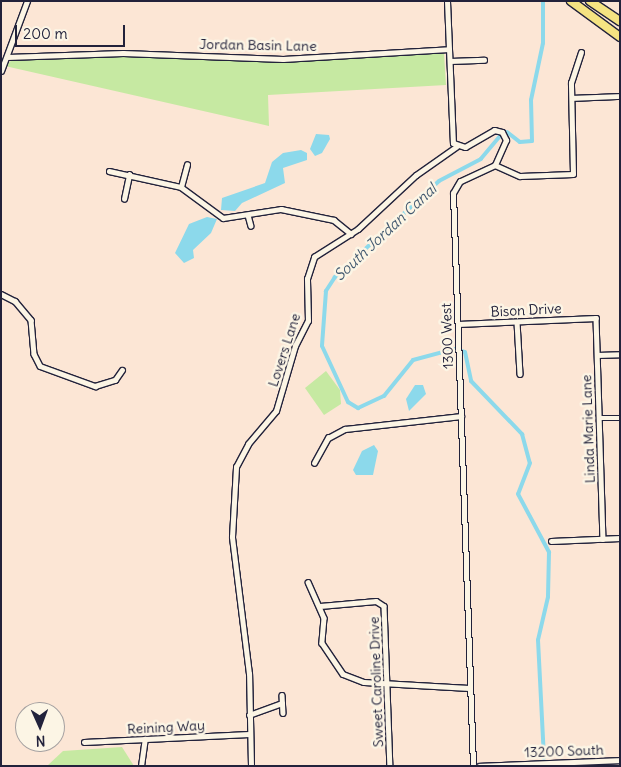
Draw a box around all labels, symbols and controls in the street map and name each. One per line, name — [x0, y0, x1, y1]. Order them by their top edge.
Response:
scale bar — [18, 15, 128, 47]
text: 200 m — [23, 24, 68, 43]
street label: Jordan Basin Lane — [199, 36, 317, 54]
water label: South Jordan Canal — [330, 180, 440, 284]
street label: Bison Drive — [490, 300, 562, 320]
street label: 1300 West — [437, 303, 457, 369]
street label: Lovers Lane — [264, 311, 304, 389]
street label: Linda Marie Lane — [578, 374, 598, 484]
street label: Sweet Caroline Drive — [365, 616, 387, 748]
north arrow — [15, 702, 65, 752]
street label: Reining Way — [127, 717, 205, 737]
text: N — [35, 732, 46, 750]
street label: 13200 South — [524, 741, 604, 761]

